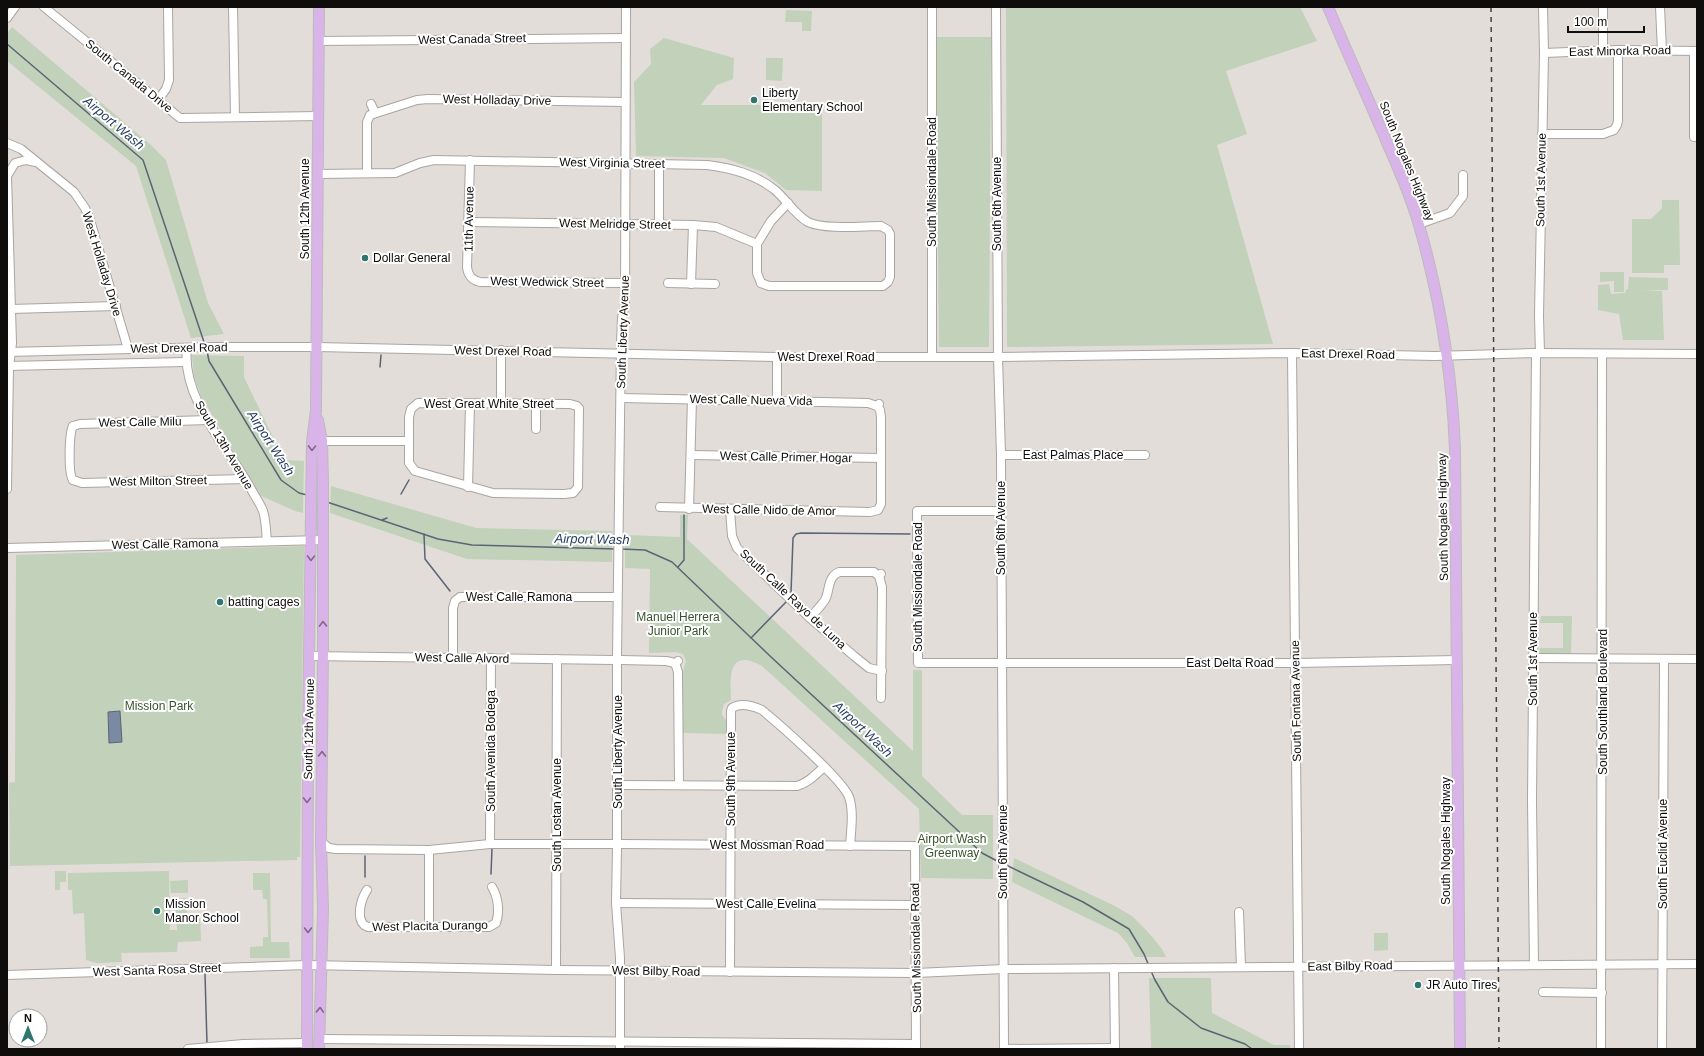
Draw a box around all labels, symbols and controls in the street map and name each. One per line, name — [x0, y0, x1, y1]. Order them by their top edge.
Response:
scale bar — [1568, 8, 1644, 34]
text: 100 m — [1574, 15, 1607, 29]
street label: West Canada Street — [418, 31, 527, 47]
street label: South Canada Drive — [83, 37, 176, 116]
street label: East Minorka Road — [1569, 43, 1671, 59]
place label: Liberty Elementary School — [762, 86, 863, 114]
street label: West Holladay Drive — [443, 92, 552, 108]
water label: Airport Wash — [80, 93, 148, 153]
marker: Liberty Elementary School — [749, 95, 759, 105]
street label: South Nogales Highway — [1377, 99, 1437, 223]
street label: South Missiondale Road — [925, 117, 939, 247]
street label: South 1st Avenue — [1533, 133, 1549, 227]
street label: West Virginia Street — [559, 155, 666, 171]
street label: South 6th Avenue — [990, 156, 1004, 251]
street label: South 12th Avenue — [298, 158, 312, 260]
street label: 11th Avenue — [461, 186, 477, 252]
street label: West Holladay Drive — [79, 210, 125, 318]
street label: West Melridge Street — [559, 216, 672, 232]
place label: Dollar General — [373, 251, 450, 265]
marker: Dollar General — [360, 253, 370, 263]
street label: West Wedwick Street — [490, 274, 605, 290]
street label: South Liberty Avenue — [614, 275, 632, 389]
street label: West Drexel Road — [130, 340, 228, 356]
street label: West Drexel Road — [454, 343, 552, 359]
street label: East Drexel Road — [1301, 346, 1395, 362]
street label: West Drexel Road — [777, 350, 875, 364]
street label: West Calle Nueva Vida — [689, 392, 813, 408]
street label: West Great White Street — [424, 397, 555, 411]
street label: South 13th Avenue — [192, 398, 256, 492]
water label: Airport Wash — [244, 407, 298, 478]
street label: West Calle Milu — [98, 414, 182, 430]
one-way arrow — [308, 445, 316, 451]
street label: East Palmas Place — [1023, 448, 1124, 462]
street label: West Calle Primer Hogar — [720, 449, 852, 465]
street label: South Nogales Highway — [1435, 453, 1451, 581]
street label: West Milton Street — [109, 473, 208, 489]
street label: South 6th Avenue — [994, 480, 1008, 575]
street label: West Calle Nido de Amor — [702, 502, 836, 518]
street label: South Missiondale Road — [911, 522, 925, 652]
water label: Airport Wash — [553, 531, 630, 547]
street label: West Calle Ramona — [112, 536, 219, 552]
street label: South Calle Rayo de Luna — [737, 546, 849, 652]
one-way arrow — [306, 555, 315, 561]
street label: West Calle Ramona — [466, 590, 573, 604]
place label: batting cages — [228, 595, 299, 609]
marker: batting cages — [215, 597, 225, 607]
park label: Manuel Herrera Junior Park — [636, 610, 720, 638]
street label: South 1st Avenue — [1526, 612, 1540, 706]
one-way arrow — [319, 621, 327, 627]
street label: South Southland Boulevard — [1596, 629, 1610, 775]
street label: South Fontana Avenue — [1288, 640, 1304, 762]
street label: West Calle Alvord — [415, 650, 509, 666]
street label: East Delta Road — [1186, 656, 1274, 670]
street label: South 12th Avenue — [301, 678, 317, 780]
street label: South Avenida Bodega — [484, 690, 498, 812]
street label: South Liberty Avenue — [611, 695, 625, 809]
water label: Airport Wash — [830, 697, 896, 760]
park label: Mission Park — [125, 699, 194, 713]
street label: South 9th Avenue — [724, 731, 738, 826]
one-way arrow — [318, 751, 326, 757]
street label: South Lostan Avenue — [550, 758, 564, 872]
street label: South Nogales Highway — [1439, 777, 1453, 905]
one-way arrow — [303, 797, 311, 803]
street label: South Euclid Avenue — [1656, 798, 1670, 909]
street label: South 6th Avenue — [996, 804, 1010, 899]
park label: Airport Wash Greenway — [918, 832, 986, 860]
street label: West Mossman Road — [710, 838, 824, 852]
street label: South Missiondale Road — [908, 883, 924, 1013]
place label: Mission Manor School — [165, 897, 239, 925]
street label: West Calle Evelina — [716, 897, 817, 911]
marker: Mission Manor School — [152, 906, 162, 916]
street label: West Placita Durango — [372, 918, 488, 934]
one-way arrow — [304, 927, 312, 933]
street label: East Bilby Road — [1307, 958, 1393, 974]
street label: West Santa Rosa Street — [93, 961, 222, 979]
street label: West Bilby Road — [612, 963, 700, 979]
place label: JR Auto Tires — [1426, 978, 1497, 992]
marker: JR Auto Tires — [1413, 980, 1423, 990]
one-way arrow — [316, 1007, 324, 1013]
north arrow — [8, 1008, 48, 1048]
text: N — [24, 1012, 32, 1024]

